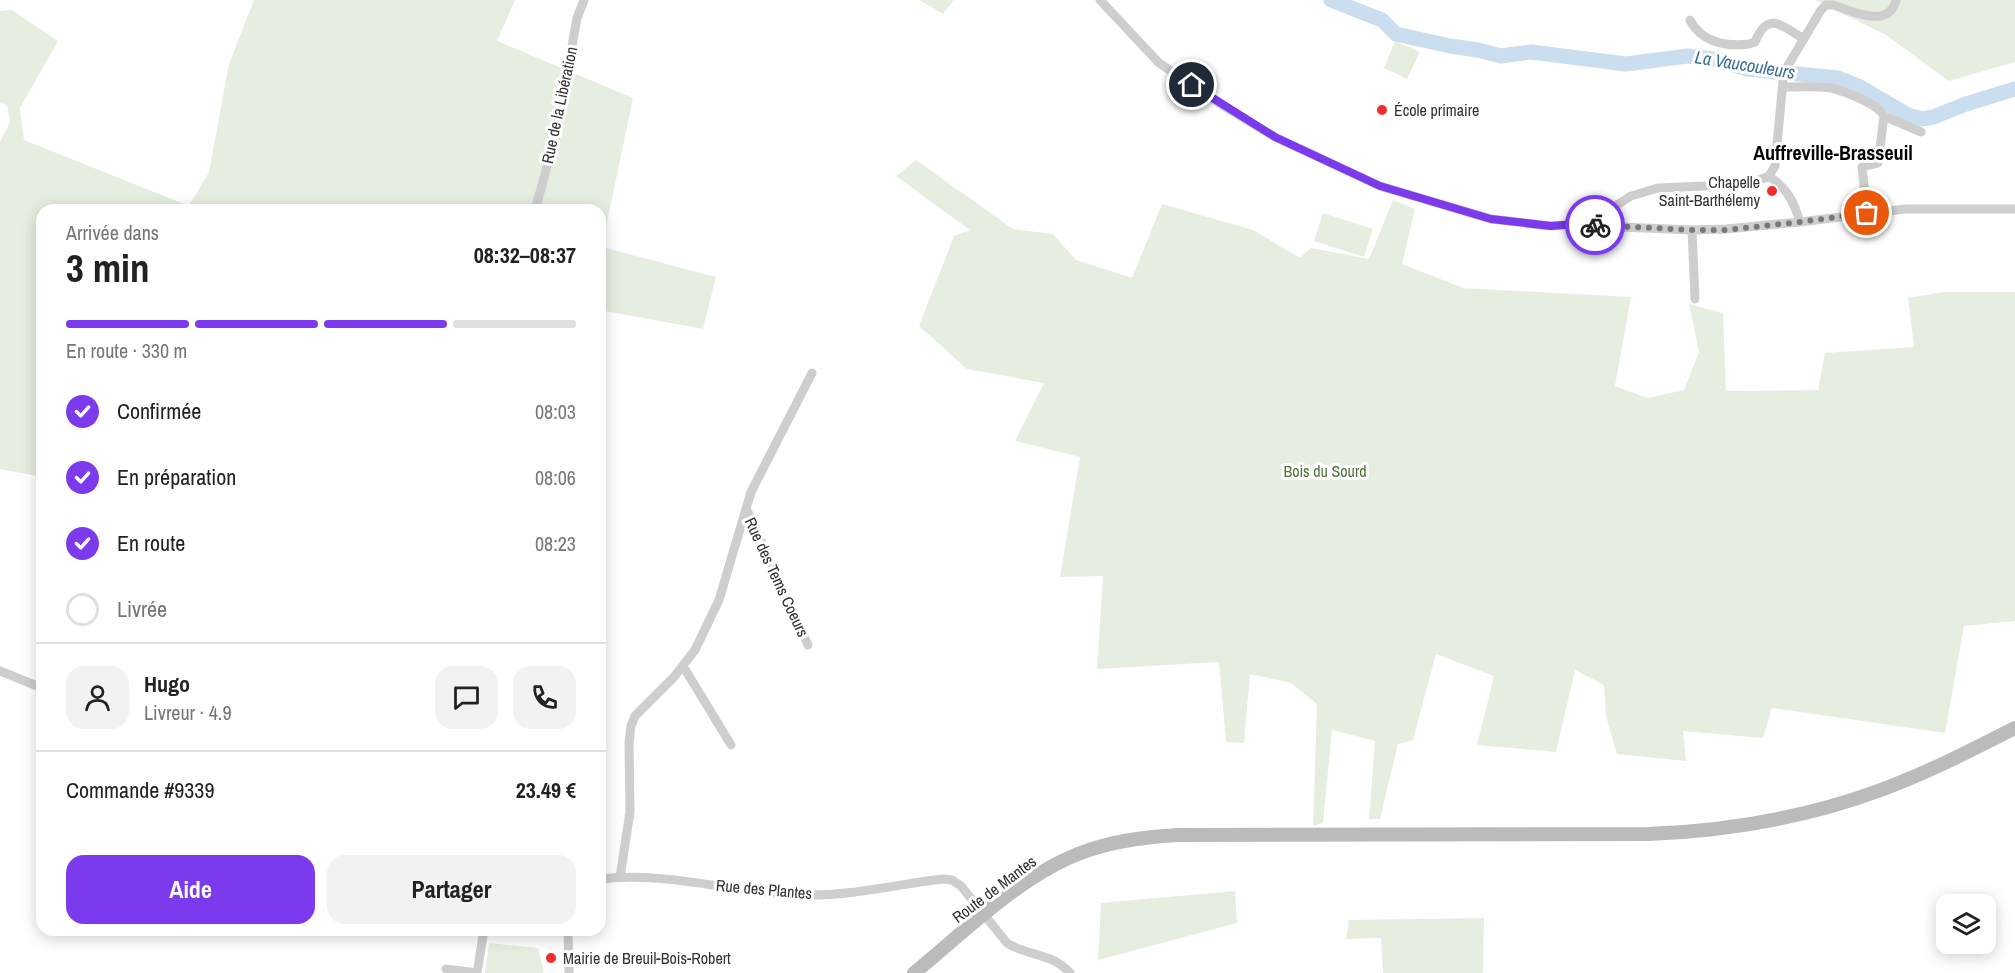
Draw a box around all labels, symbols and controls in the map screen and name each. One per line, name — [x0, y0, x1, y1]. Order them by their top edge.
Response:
water label: La Vaucouleurs — [1693, 44, 1797, 85]
street label: Rue de la Libération — [536, 45, 582, 165]
pin — [1166, 59, 1217, 110]
icon: home — [1175, 68, 1208, 101]
place label: École primaire — [1394, 99, 1479, 121]
marker: École primaire — [1375, 103, 1389, 117]
district label: Auffreville-Brasseuil — [1753, 139, 1913, 166]
place label: Chapelle Saint-Barthélemy — [1659, 171, 1760, 211]
marker: Chapelle Saint-Barthélemy — [1765, 184, 1779, 198]
pin — [1841, 187, 1892, 238]
courier — [1565, 195, 1625, 255]
icon: bag — [1850, 196, 1883, 229]
icon: bike — [1579, 209, 1612, 242]
text: Arrivée dans — [66, 219, 159, 246]
text: 08:32–08:37 — [474, 240, 576, 270]
text: 3 min — [66, 242, 150, 294]
text: En route · 330 m — [66, 337, 187, 364]
icon: check — [66, 395, 99, 428]
text: Confirmée — [117, 396, 201, 426]
text: 08:03 — [535, 398, 576, 425]
park label: Bois du Sourd — [1283, 460, 1367, 482]
icon: check — [66, 461, 99, 494]
text: En préparation — [117, 462, 236, 492]
text: 08:06 — [535, 464, 576, 491]
street label: Rue des Tems Coeurs — [740, 514, 814, 640]
icon: check — [66, 527, 99, 560]
text: En route — [117, 528, 185, 558]
text: 08:23 — [535, 530, 576, 557]
text: Livrée — [117, 594, 167, 624]
button: person — [66, 666, 129, 729]
button: chat — [435, 666, 498, 729]
button: phone — [513, 666, 576, 729]
text: Hugo — [144, 669, 190, 699]
text: Livreur · 4.9 — [144, 699, 232, 726]
text: Commande #9339 — [66, 775, 214, 805]
text: 23.49 € — [516, 775, 576, 805]
street label: Route de Mantes — [947, 850, 1041, 928]
button: Aide — [66, 855, 315, 924]
button: Partager — [327, 855, 576, 924]
street label: Rue des Plantes — [715, 874, 813, 904]
map controls — [1936, 894, 1996, 954]
button: layers — [1936, 894, 1996, 954]
place label: Mairie de Breuil-Bois-Robert — [563, 947, 731, 969]
marker: Mairie de Breuil-Bois-Robert — [544, 951, 558, 965]

